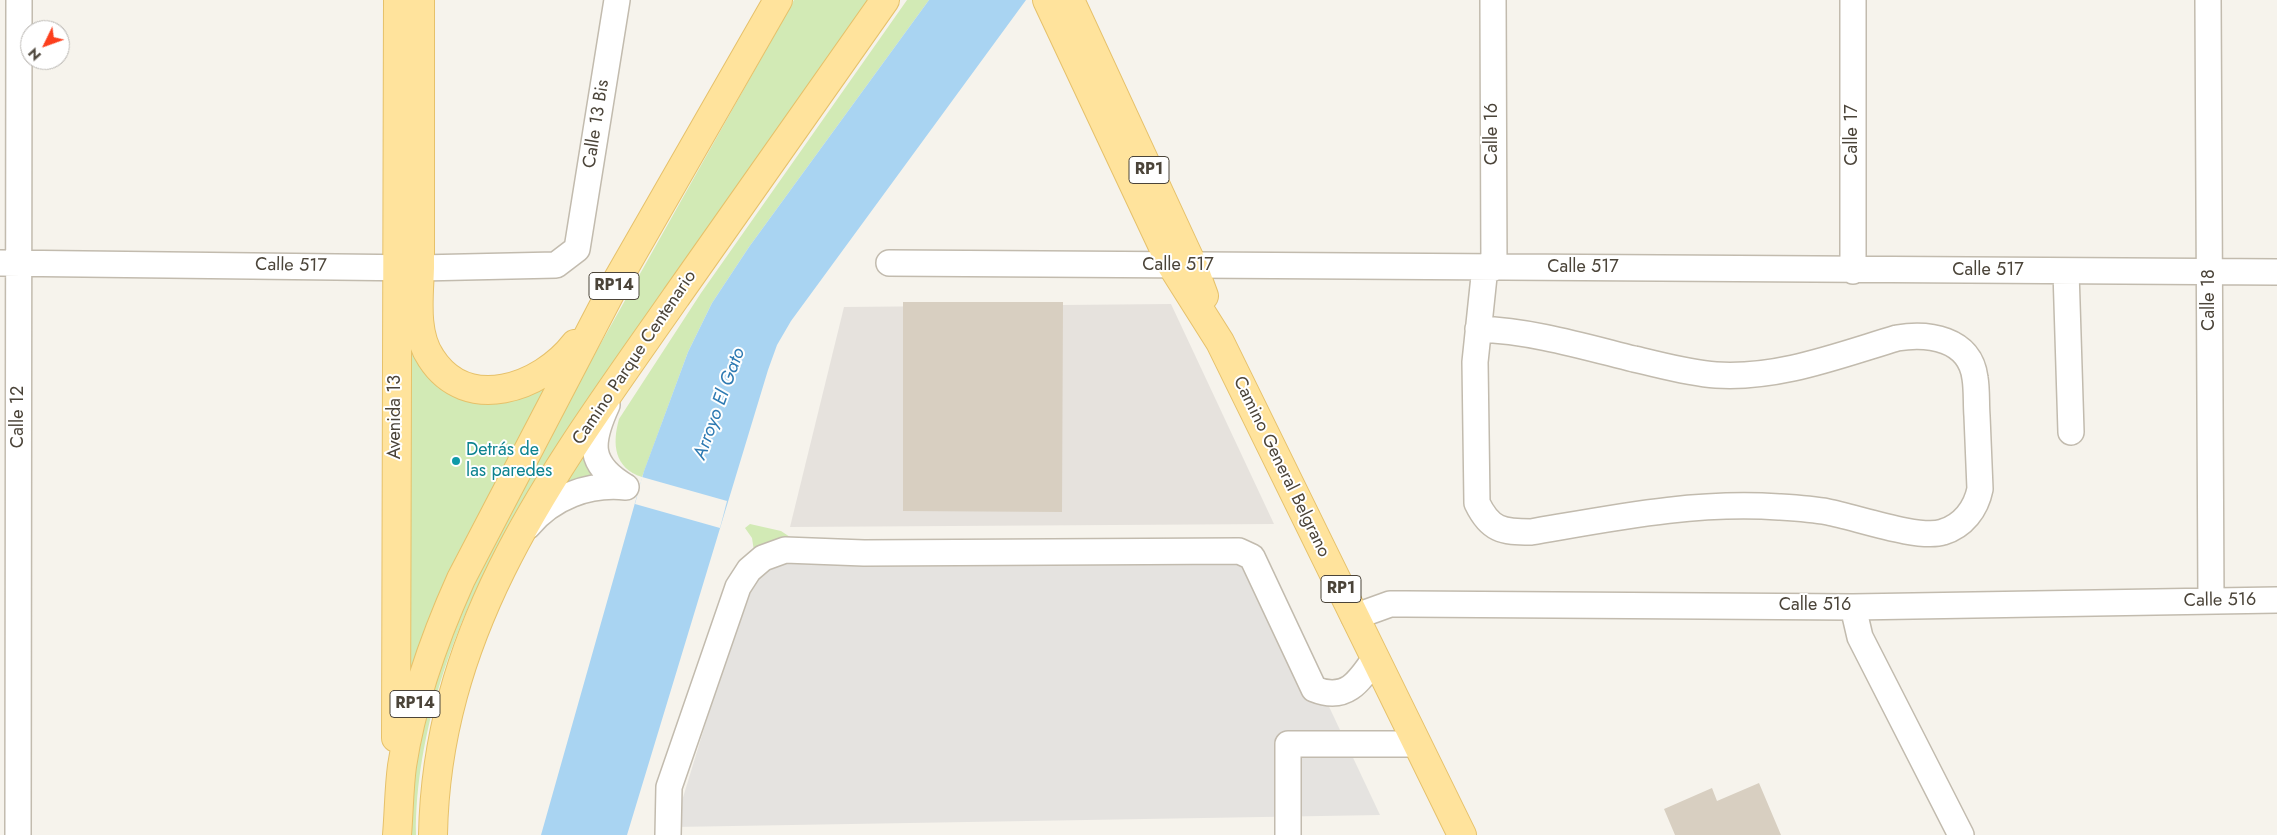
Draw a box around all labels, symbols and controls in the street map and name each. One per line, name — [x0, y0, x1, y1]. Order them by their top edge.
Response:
north arrow — [20, 20, 70, 70]
text: N — [23, 44, 46, 65]
street label: Calle 13 Bis — [579, 78, 615, 170]
street label: Calle 16 — [1482, 103, 1504, 165]
street label: Calle 17 — [1842, 104, 1864, 166]
road number: RP1 — [1129, 156, 1169, 184]
street label: Calle 517 — [255, 255, 327, 277]
street label: Calle 517 — [1142, 255, 1214, 277]
street label: Calle 517 — [1547, 257, 1619, 279]
street label: Calle 517 — [1952, 260, 2024, 282]
street label: Camino Parque Centenario — [568, 267, 702, 449]
street label: Calle 18 — [2199, 269, 2221, 331]
road number: RP14 — [589, 272, 639, 300]
water label: Arroyo El Gato — [689, 345, 751, 463]
street label: Camino General Belgrano — [1228, 373, 1334, 561]
street label: Avenida 13 — [385, 375, 407, 459]
street label: Calle 12 — [8, 386, 30, 448]
place label: Detrás de las paredes — [466, 440, 552, 482]
marker: Detrás de las paredes — [450, 455, 462, 467]
road number: RP1 — [1321, 576, 1361, 602]
street label: Calle 516 — [2184, 590, 2256, 612]
street label: Calle 516 — [1779, 595, 1851, 617]
road number: RP14 — [390, 691, 440, 718]

